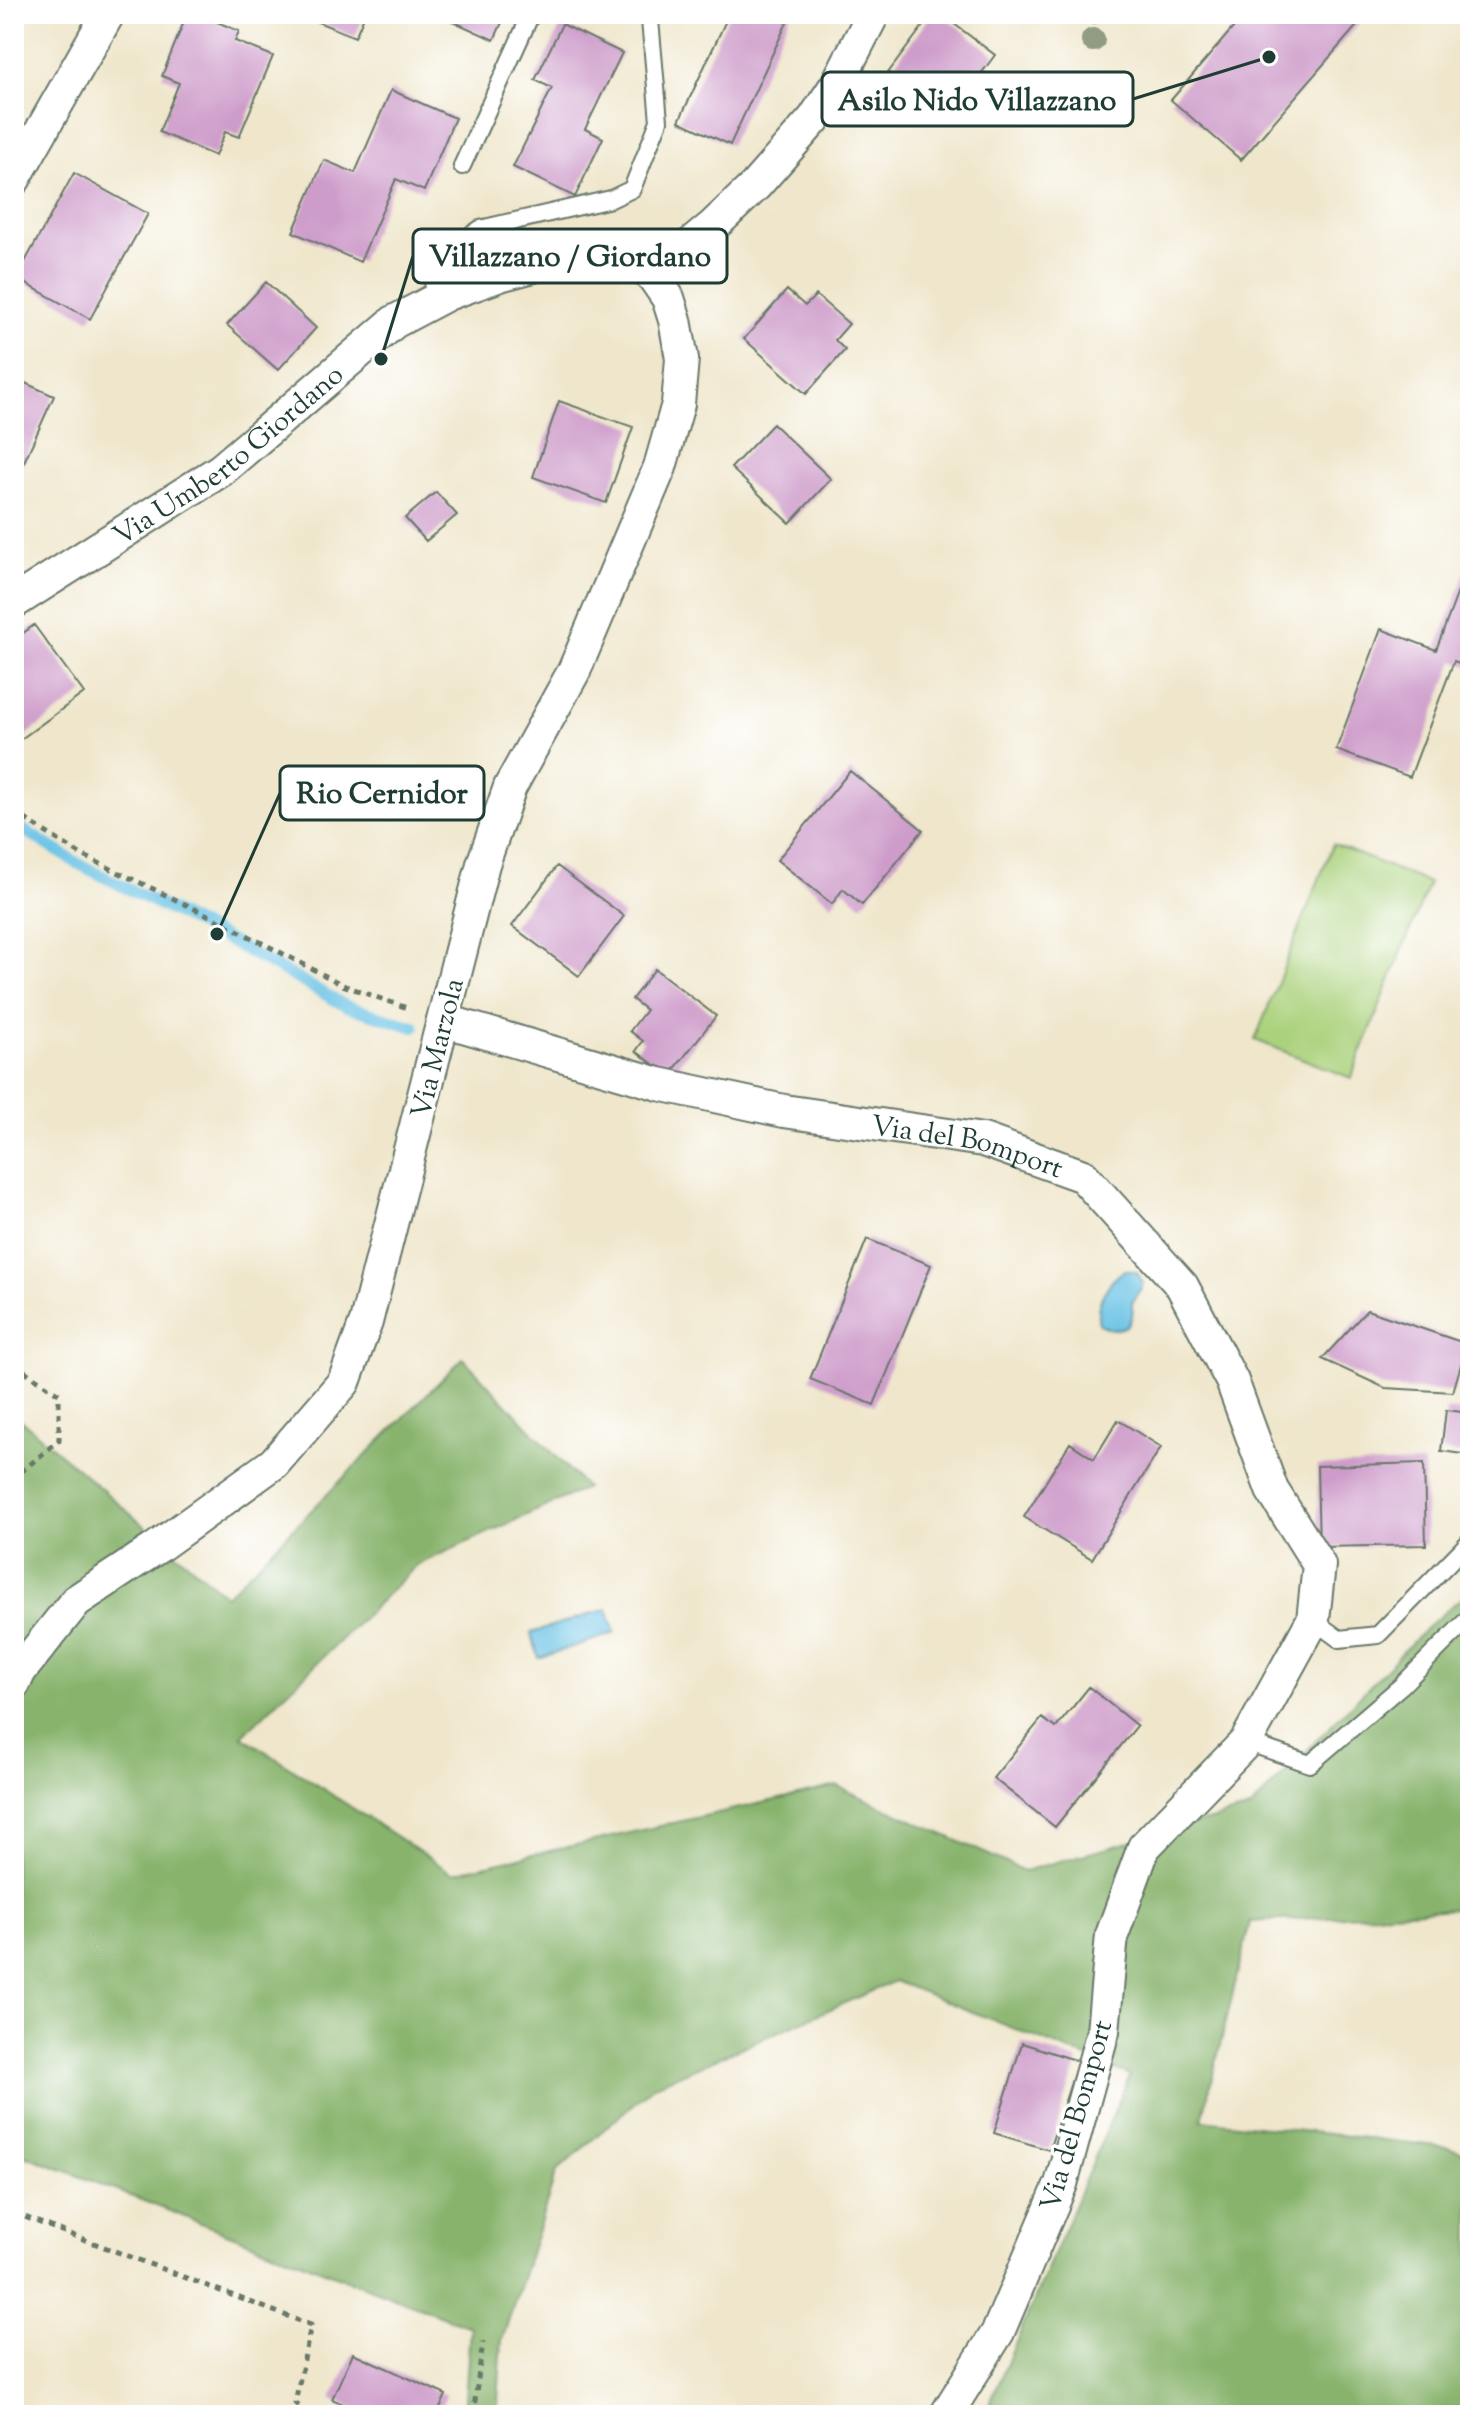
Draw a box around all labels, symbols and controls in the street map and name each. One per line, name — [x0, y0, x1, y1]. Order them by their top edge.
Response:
callout: Asilo Nido Villazzano — [822, 72, 1133, 126]
text: Asilo Nido Villazzano — [837, 81, 1117, 124]
callout: Villazzano / Giordano — [413, 229, 727, 283]
text: Villazzano / Giordano — [429, 237, 711, 280]
street label: Via Umberto Giordano — [106, 357, 353, 557]
callout: Rio Cernidor — [280, 766, 484, 820]
text: Rio Cernidor — [296, 774, 469, 817]
street label: Via Marzola — [402, 974, 476, 1123]
street label: Via del Bomport — [868, 1107, 1068, 1190]
street label: Via del Bomport — [1032, 2015, 1124, 2216]

